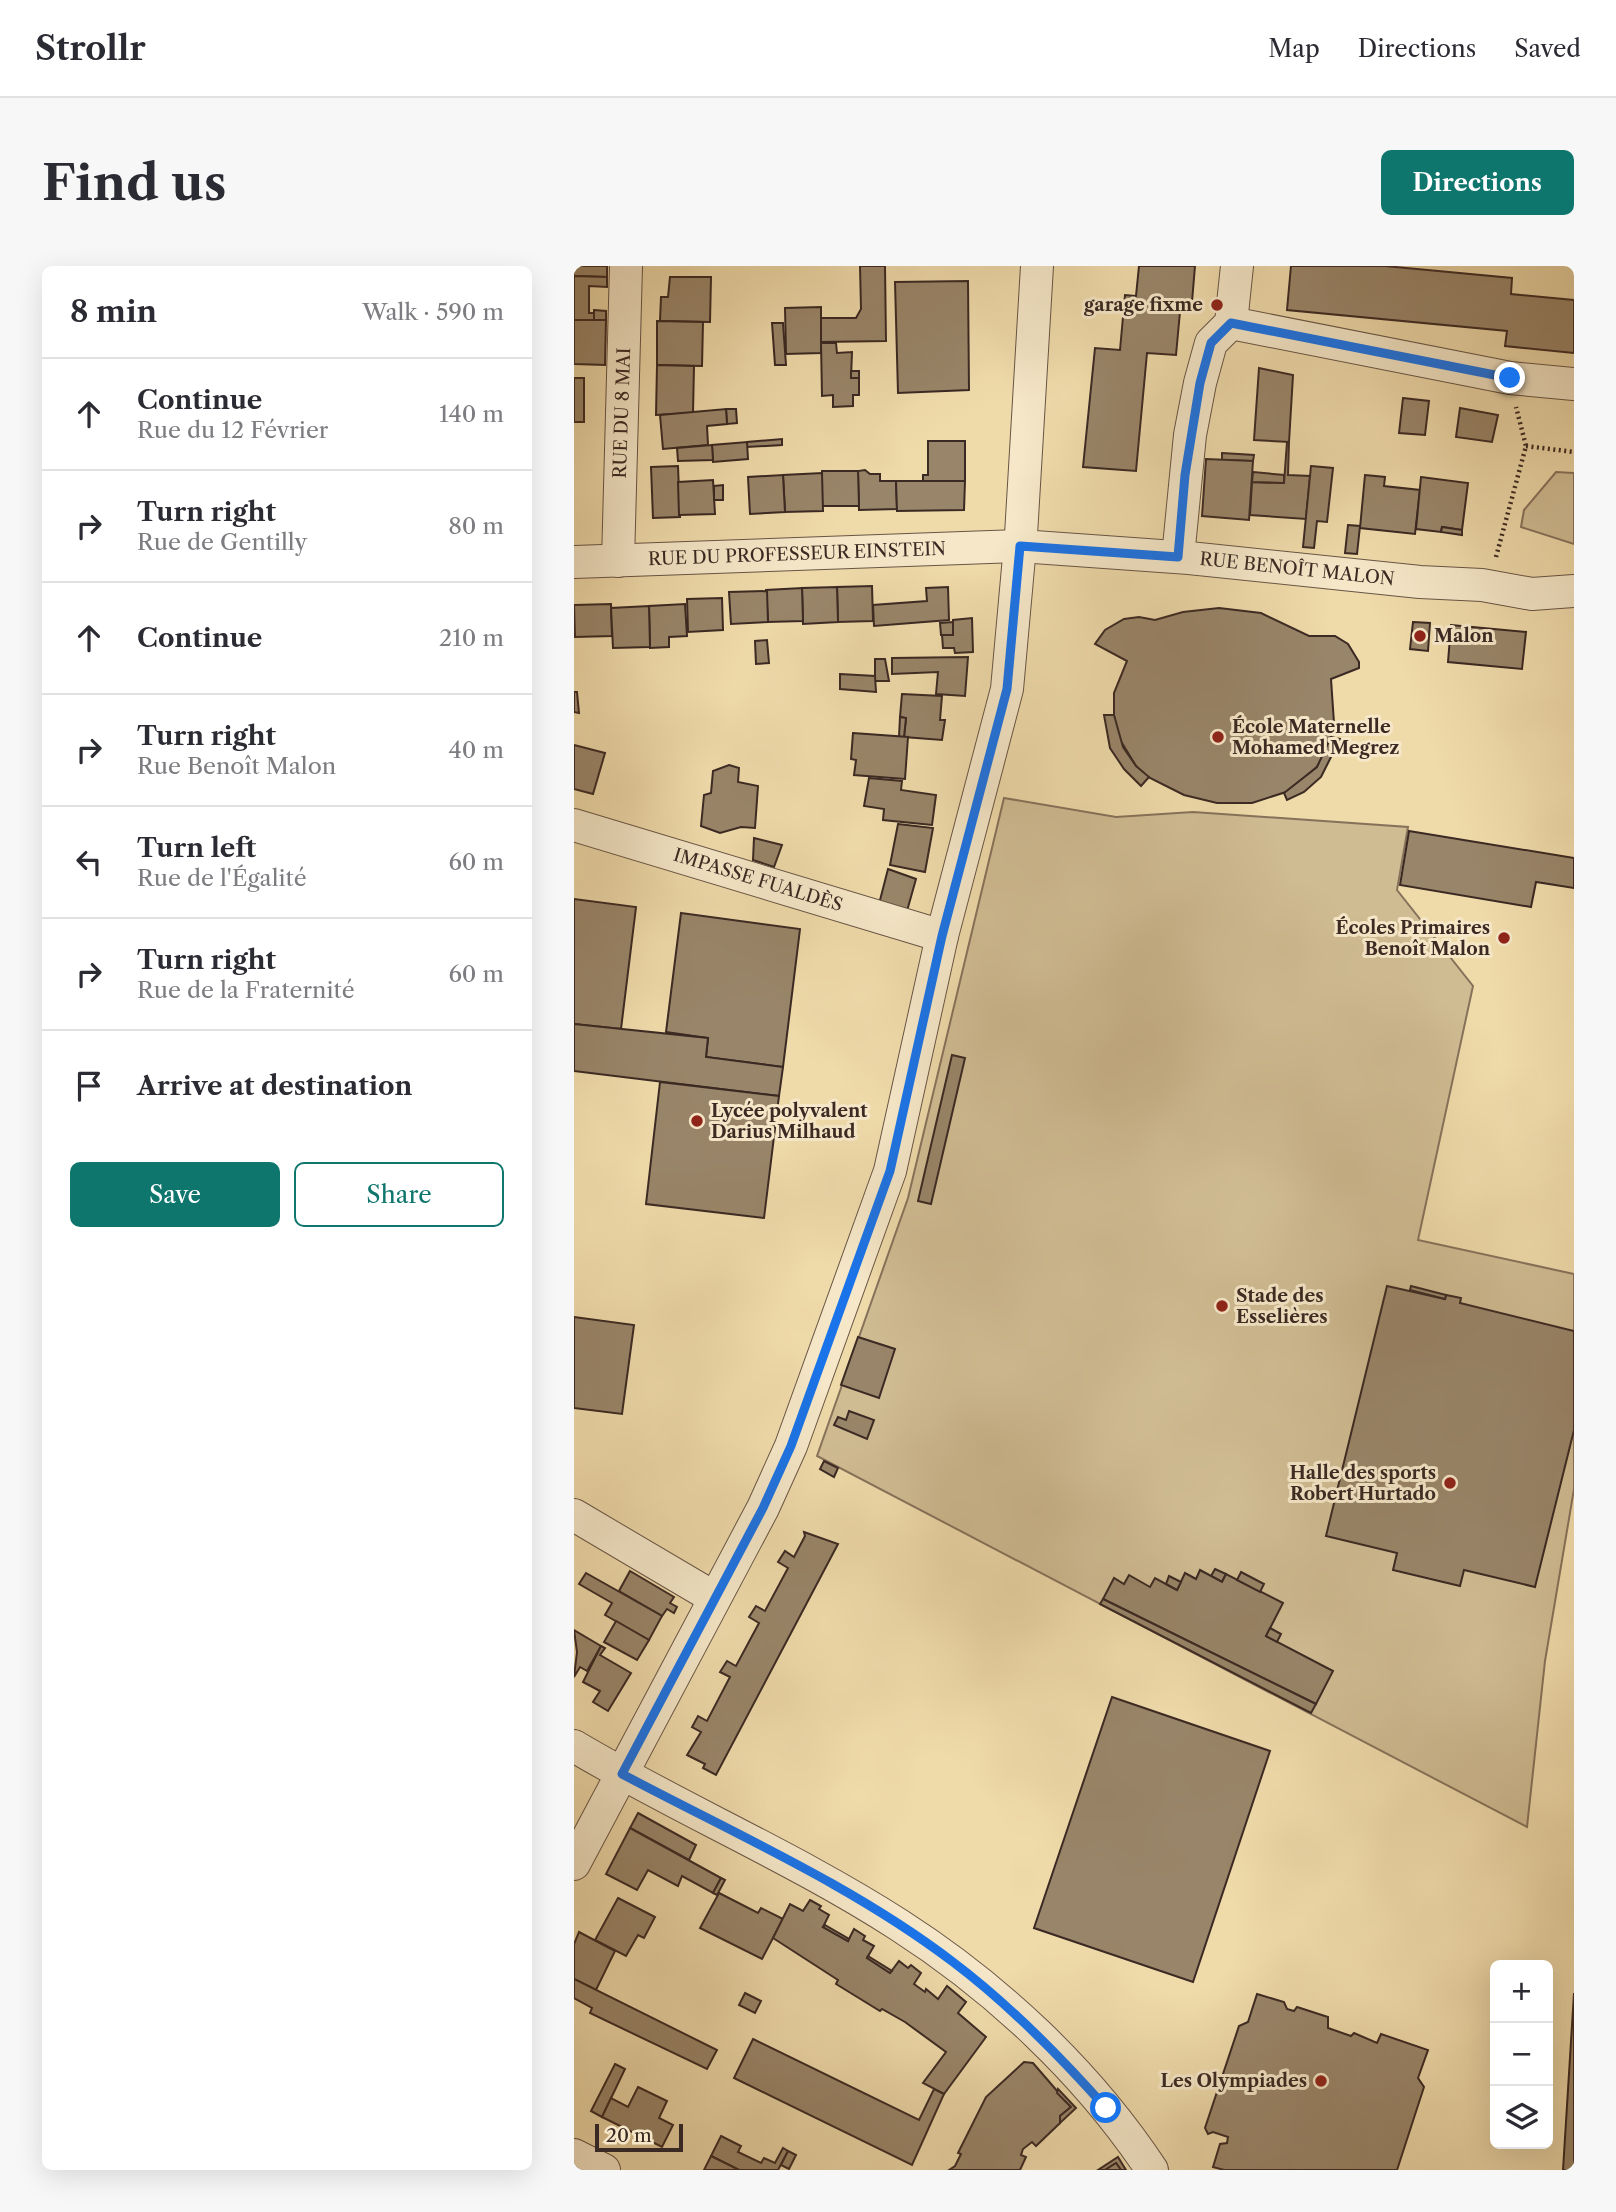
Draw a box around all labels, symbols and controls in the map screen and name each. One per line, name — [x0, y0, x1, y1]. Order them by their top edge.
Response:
text: Strollr — [35, 28, 146, 69]
text: Map — [1268, 34, 1320, 63]
text: Directions — [1358, 34, 1476, 63]
text: Saved — [1514, 34, 1581, 63]
button: Directions — [1381, 150, 1574, 215]
text: Find us — [42, 152, 226, 213]
text: 8 min — [70, 293, 157, 330]
place label: garage fixme — [1083, 294, 1203, 316]
marker: garage fixme — [1209, 297, 1225, 313]
text: Walk · 590 m — [362, 298, 504, 326]
street label: RUE DU 8 MAI — [609, 347, 635, 479]
route end — [1494, 362, 1525, 393]
text: Continue — [137, 384, 262, 416]
icon: ahead — [70, 395, 108, 433]
text: 140 m — [439, 400, 504, 428]
text: Rue du 12 Février — [137, 416, 328, 444]
text: Turn right — [137, 496, 276, 528]
icon: right — [70, 507, 108, 545]
text: 80 m — [448, 512, 504, 540]
text: Rue de Gentilly — [137, 528, 307, 556]
street label: RUE DU PROFESSEUR EINSTEIN — [648, 538, 947, 570]
street label: RUE BENOÎT MALON — [1198, 547, 1396, 590]
icon: ahead — [70, 619, 108, 657]
text: Continue — [137, 622, 262, 654]
text: 210 m — [439, 624, 504, 652]
place label: Malon — [1434, 625, 1494, 647]
marker: Malon — [1412, 628, 1428, 644]
place label: École Maternelle Mohamed Megrez — [1232, 715, 1400, 759]
text: Turn right — [137, 720, 276, 752]
marker: École Maternelle Mohamed Megrez — [1210, 729, 1226, 745]
icon: right — [70, 731, 108, 769]
text: 40 m — [449, 736, 504, 764]
text: Rue Benoît Malon — [137, 752, 336, 780]
text: Turn left — [137, 832, 256, 864]
icon: left — [70, 843, 108, 881]
street label: IMPASSE FUALDÈS — [671, 843, 845, 916]
text: 60 m — [448, 848, 504, 876]
text: Rue de l'Égalité — [137, 864, 307, 892]
place label: Écoles Primaires Benoît Malon — [1336, 916, 1491, 960]
marker: Écoles Primaires Benoît Malon — [1496, 930, 1512, 946]
text: Turn right — [137, 944, 276, 976]
icon: right — [70, 955, 108, 993]
text: 60 m — [448, 960, 504, 988]
text: Rue de la Fraternité — [137, 976, 355, 1004]
icon: arrive — [70, 1067, 108, 1105]
text: Arrive at destination — [137, 1070, 412, 1102]
place label: Lycée polyvalent Darius Milhaud — [711, 1100, 868, 1143]
marker: Lycée polyvalent Darius Milhaud — [689, 1113, 705, 1129]
button: Save — [70, 1162, 280, 1227]
button: Share — [294, 1162, 504, 1227]
place label: Stade des Esselières — [1236, 1285, 1328, 1328]
marker: Stade des Esselières — [1214, 1298, 1230, 1314]
place label: Halle des sports Robert Hurtado — [1289, 1462, 1436, 1505]
marker: Halle des sports Robert Hurtado — [1442, 1475, 1458, 1491]
map controls — [1490, 1960, 1553, 2149]
button: + — [1490, 1960, 1553, 2023]
button: − — [1490, 2023, 1553, 2086]
place label: Les Olympiades — [1160, 2070, 1307, 2092]
marker: Les Olympiades — [1313, 2073, 1329, 2089]
button: layers — [1490, 2086, 1553, 2149]
route start — [1090, 2092, 1121, 2123]
scale bar — [595, 2121, 682, 2153]
text: 20 m — [606, 2124, 652, 2147]

